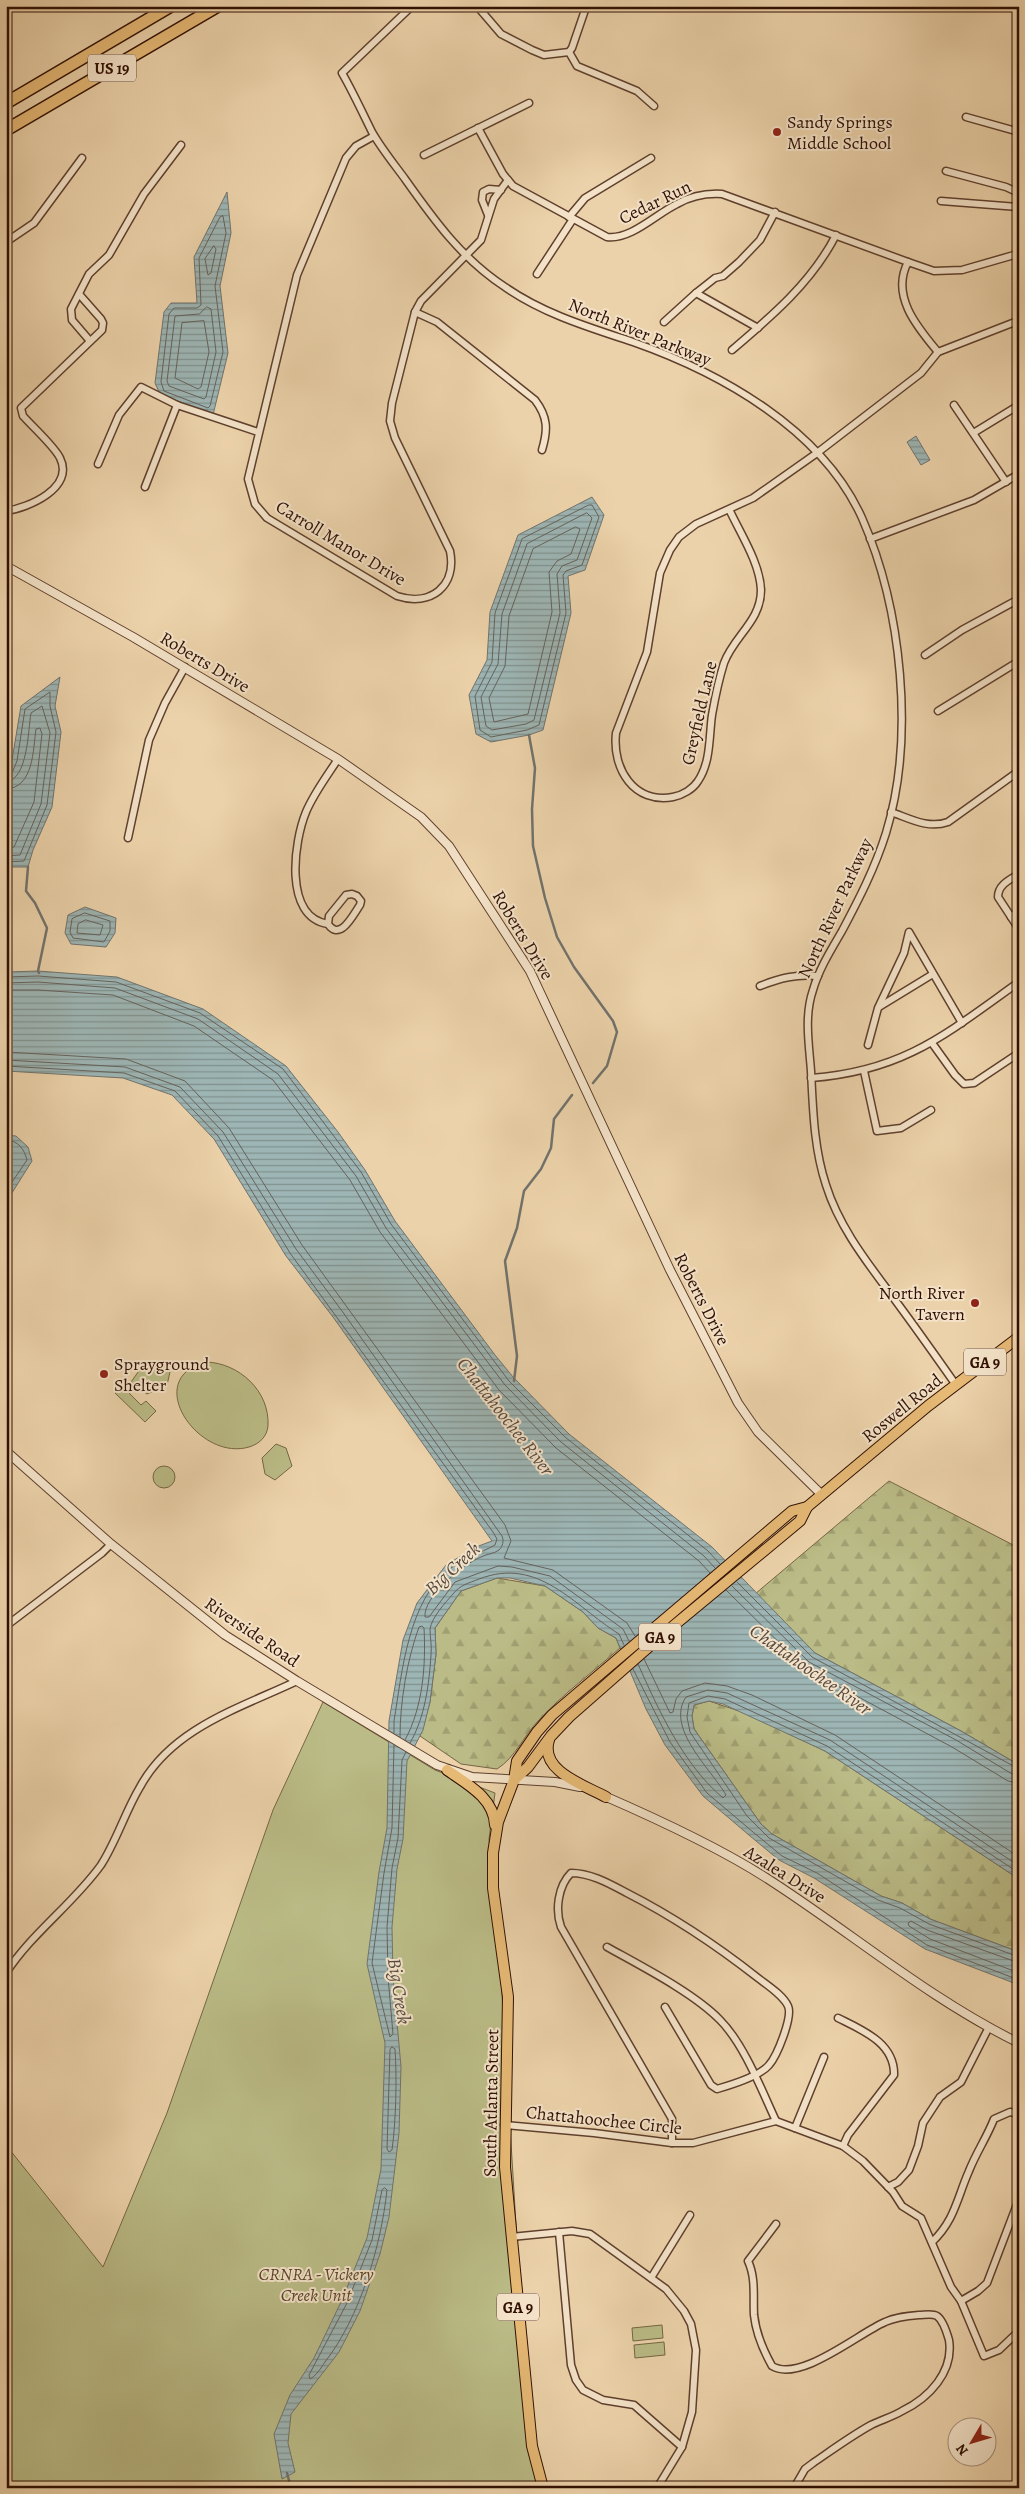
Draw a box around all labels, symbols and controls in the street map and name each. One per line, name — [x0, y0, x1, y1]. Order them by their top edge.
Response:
road number: US 19 — [88, 54, 136, 82]
place label: Sandy Springs Middle School — [787, 110, 893, 155]
marker: Sandy Springs Middle School — [771, 126, 783, 138]
street label: Cedar Run — [615, 174, 695, 230]
street label: North River Parkway — [565, 292, 716, 372]
street label: Carroll Manor Drive — [272, 495, 410, 591]
street label: Roberts Drive — [156, 626, 254, 698]
street label: Greyfield Lane — [675, 659, 723, 767]
street label: North River Parkway — [792, 833, 878, 982]
street label: Roberts Drive — [487, 886, 559, 984]
street label: Roberts Drive — [668, 1249, 736, 1349]
place label: North River Tavern — [879, 1281, 965, 1326]
marker: North River Tavern — [969, 1297, 981, 1309]
road number: GA 9 — [964, 1348, 1006, 1375]
place label: Sprayground Shelter — [114, 1352, 210, 1397]
water label: Chattahoochee River — [451, 1352, 560, 1482]
marker: Sprayground Shelter — [98, 1368, 110, 1380]
street label: Roswell Road — [857, 1368, 947, 1448]
water label: Big Creek — [419, 1536, 486, 1601]
street label: Riverside Road — [200, 1591, 304, 1673]
water label: Chattahoochee River — [744, 1618, 878, 1722]
road number: GA 9 — [639, 1624, 681, 1650]
street label: Azalea Drive — [739, 1839, 830, 1909]
water label: Big Creek — [381, 1956, 417, 2026]
street label: South Atlanta Street — [478, 2029, 504, 2177]
street label: Chattahoochee Circle — [525, 2100, 683, 2140]
park label: CRNRA - Vickery Creek Unit — [258, 2262, 374, 2307]
road number: GA 9 — [497, 2294, 539, 2320]
north arrow — [948, 2416, 998, 2466]
text: N — [952, 2440, 973, 2460]

